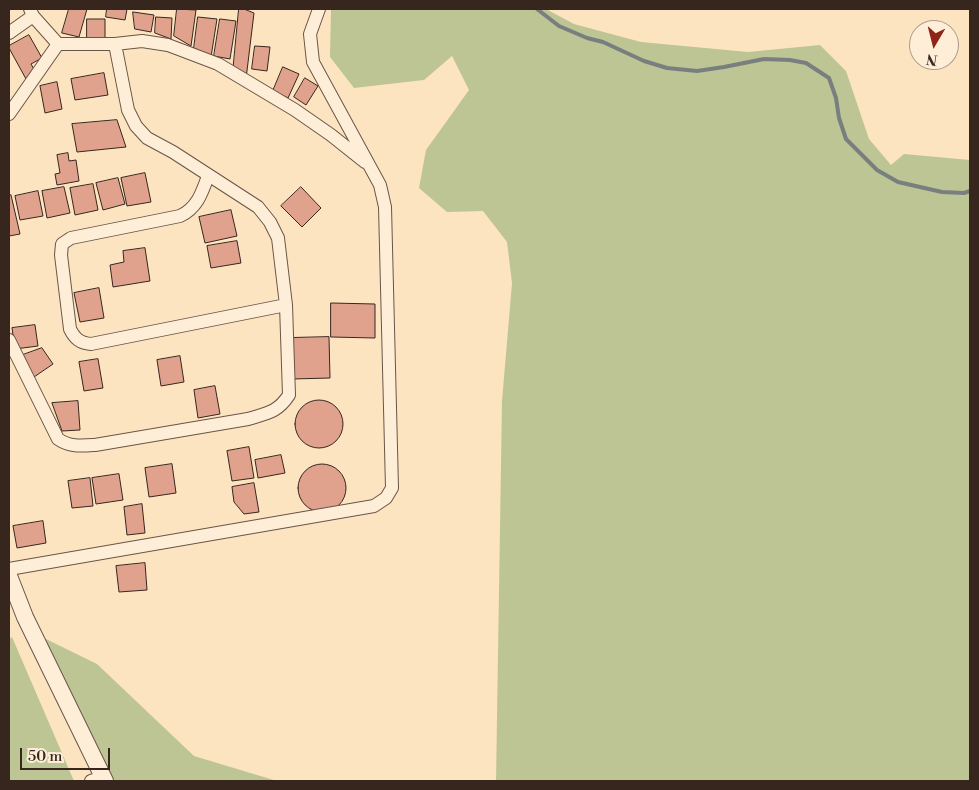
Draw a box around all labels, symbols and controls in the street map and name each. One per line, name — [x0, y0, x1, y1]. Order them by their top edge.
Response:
north arrow — [909, 20, 959, 70]
text: N — [925, 49, 939, 69]
scale bar — [22, 738, 112, 770]
text: 50 m — [28, 747, 62, 766]

